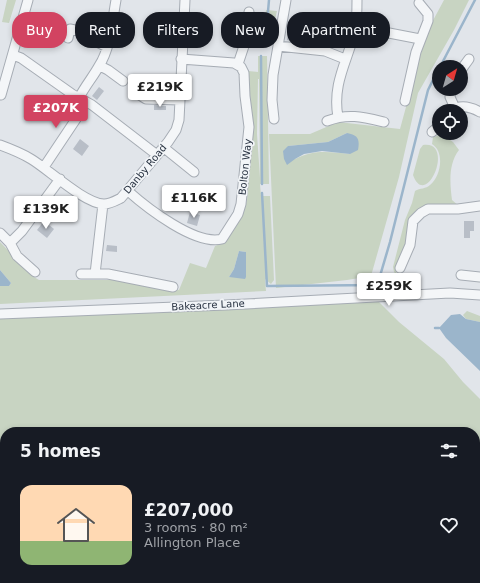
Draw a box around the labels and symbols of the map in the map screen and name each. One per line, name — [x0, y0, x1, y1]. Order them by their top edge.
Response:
north arrow — [432, 60, 468, 96]
pin: £219K — [132, 74, 188, 108]
pin: £207K — [28, 95, 84, 129]
street label: Bolton Way — [237, 138, 253, 196]
street label: Danby Road — [121, 142, 169, 196]
pin: £116K — [166, 185, 222, 219]
pin: £139K — [18, 196, 74, 230]
pin: £259K — [361, 273, 417, 307]
street label: Bakeacre Lane — [171, 298, 245, 312]

